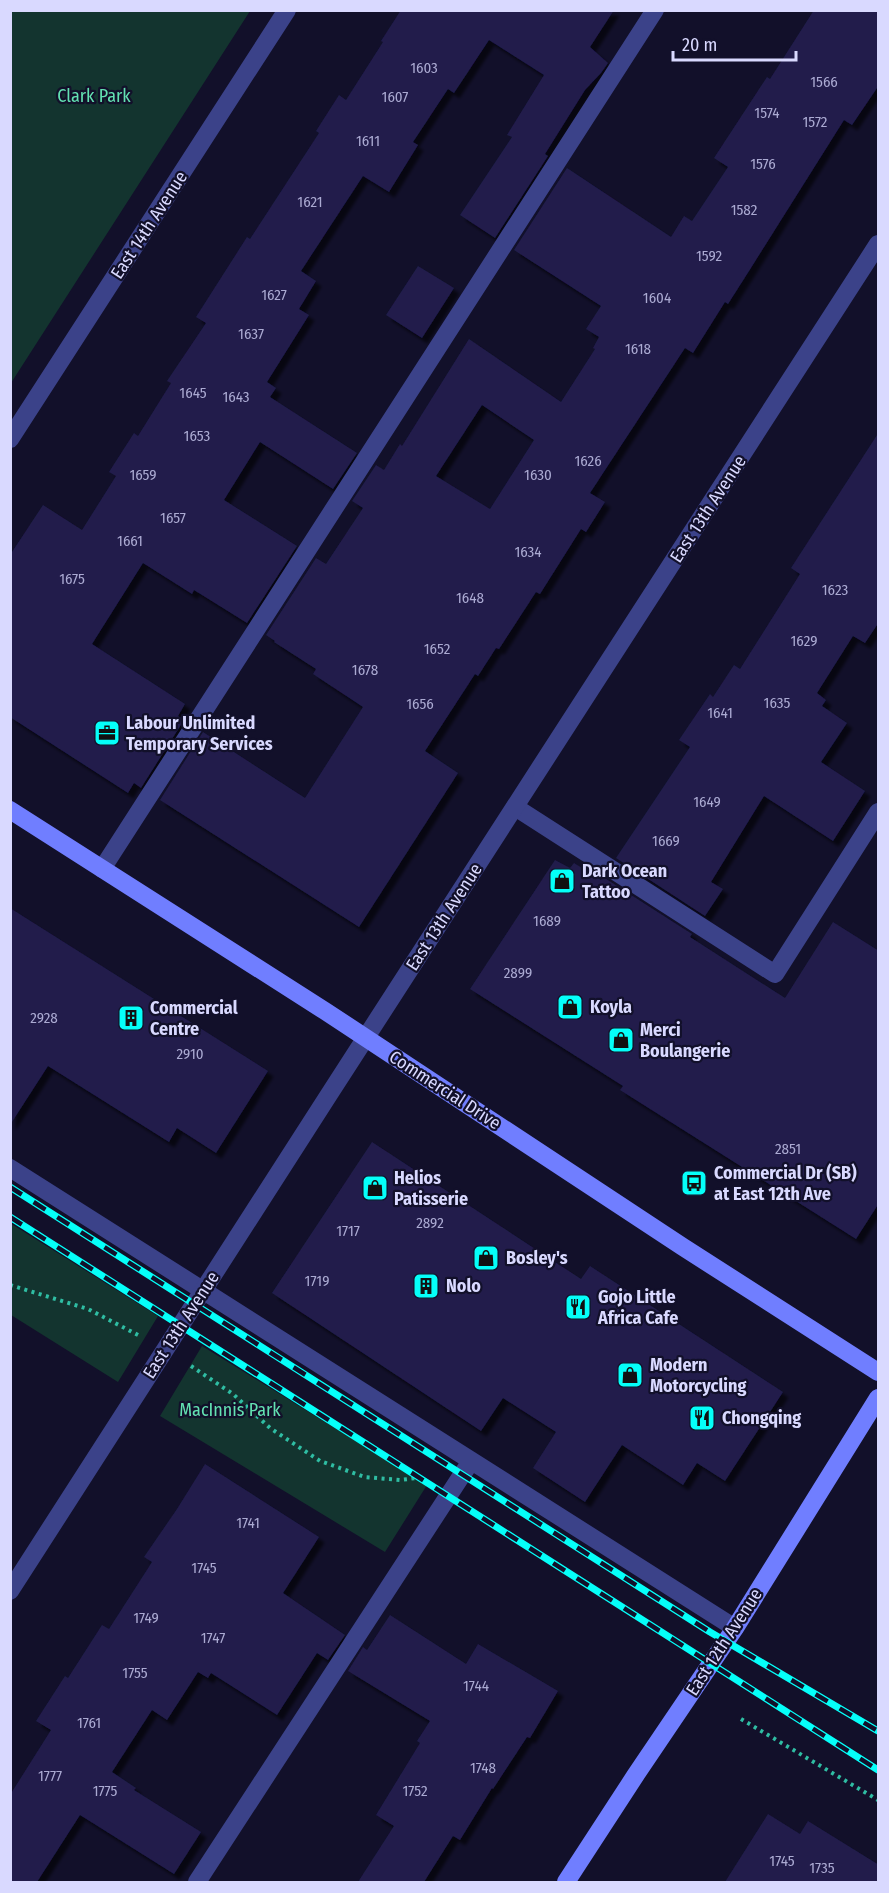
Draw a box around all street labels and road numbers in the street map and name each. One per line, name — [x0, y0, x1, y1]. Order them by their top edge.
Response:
street label: East 14th Avenue — [106, 167, 192, 283]
street label: East 13th Avenue — [665, 451, 751, 567]
street label: East 13th Avenue — [401, 859, 487, 975]
street label: Commercial Drive — [385, 1046, 505, 1134]
street label: East 13th Avenue — [138, 1267, 224, 1383]
street label: East 12th Avenue — [681, 1584, 767, 1700]

